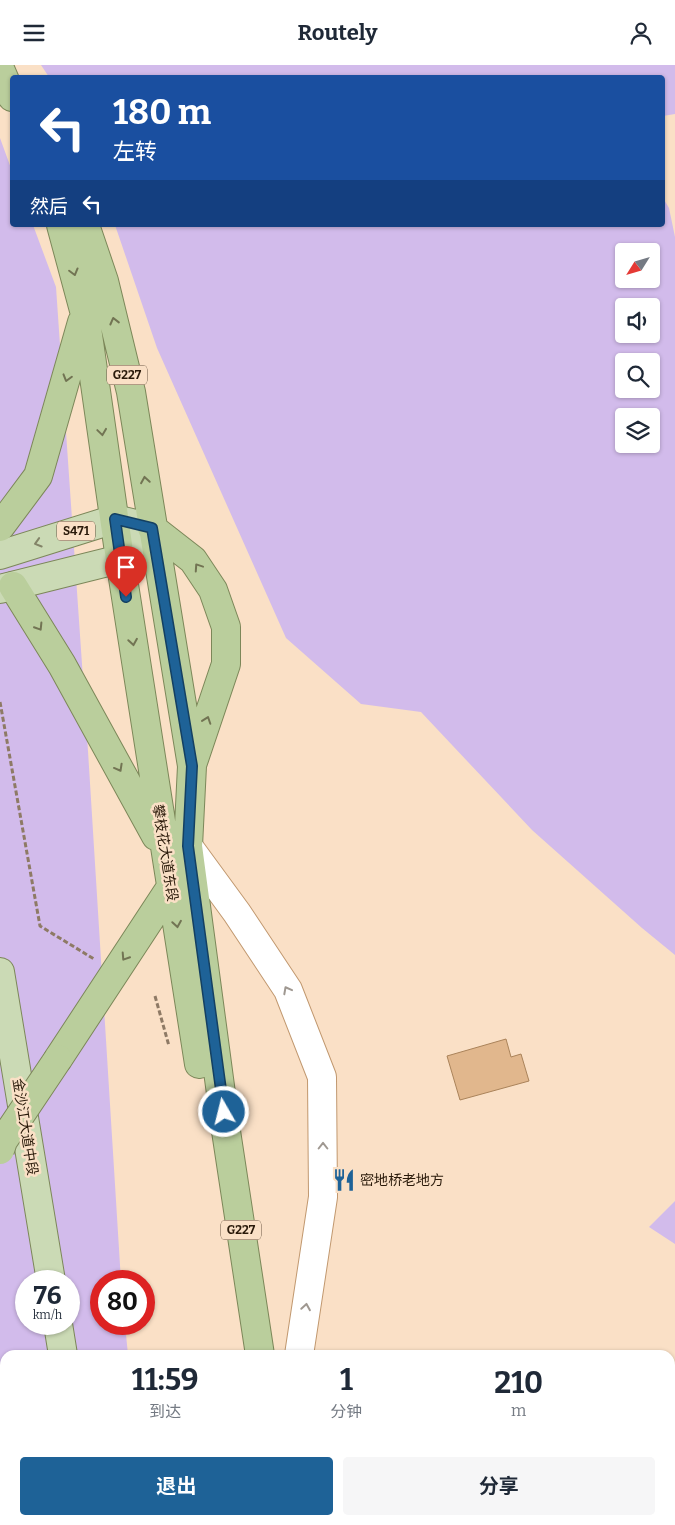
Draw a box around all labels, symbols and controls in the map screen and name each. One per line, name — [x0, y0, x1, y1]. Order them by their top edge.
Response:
icon: menu — [20, 19, 48, 47]
text: Routely — [298, 19, 378, 46]
icon: person — [627, 19, 655, 47]
text: 180 m — [113, 91, 211, 133]
icon: left — [30, 95, 95, 160]
text: 左转 — [113, 138, 157, 165]
icon: left — [78, 190, 106, 218]
text: 然后 — [30, 195, 68, 218]
north arrow — [615, 243, 660, 287]
map controls — [615, 243, 660, 453]
one-way arrow — [68, 268, 78, 276]
button: sound — [615, 298, 660, 343]
one-way arrow — [109, 316, 120, 325]
button: search — [615, 353, 660, 398]
road number: G227 — [107, 365, 147, 385]
one-way arrow — [62, 373, 72, 381]
button: layers — [615, 408, 660, 453]
one-way arrow — [96, 428, 107, 436]
one-way arrow — [140, 476, 151, 484]
road number: S471 — [57, 521, 95, 541]
one-way arrow — [35, 537, 43, 547]
pin — [105, 546, 147, 597]
icon: arrive — [112, 553, 140, 581]
one-way arrow — [195, 563, 204, 573]
one-way arrow — [32, 622, 42, 631]
one-way arrow — [127, 638, 137, 647]
one-way arrow — [201, 716, 211, 724]
one-way arrow — [113, 763, 123, 772]
street label: 攀枝花大道东段 — [149, 803, 181, 903]
one-way arrow — [171, 919, 181, 928]
one-way arrow — [122, 952, 131, 961]
one-way arrow — [283, 987, 293, 996]
street label: 金沙江大道中段 — [9, 1077, 41, 1177]
position arrow — [197, 1085, 249, 1137]
one-way arrow — [318, 1141, 328, 1149]
restaurant icon: 密地桥老地方 — [331, 1167, 357, 1193]
place label: 密地桥老地方 — [360, 1172, 444, 1189]
road number: G227 — [221, 1221, 261, 1239]
speed limit sign: 80 — [90, 1270, 155, 1335]
text: 76 — [34, 1281, 61, 1311]
one-way arrow — [301, 1302, 311, 1311]
text: km/h — [33, 1308, 62, 1322]
text: 11:59 — [132, 1362, 199, 1398]
text: 1 — [340, 1362, 353, 1398]
text: 210 — [494, 1365, 543, 1401]
text: m — [511, 1401, 526, 1420]
text: 到达 — [149, 1402, 181, 1421]
text: 分钟 — [330, 1402, 362, 1421]
button: 退出 — [20, 1457, 333, 1515]
button: 分享 — [343, 1457, 655, 1515]

